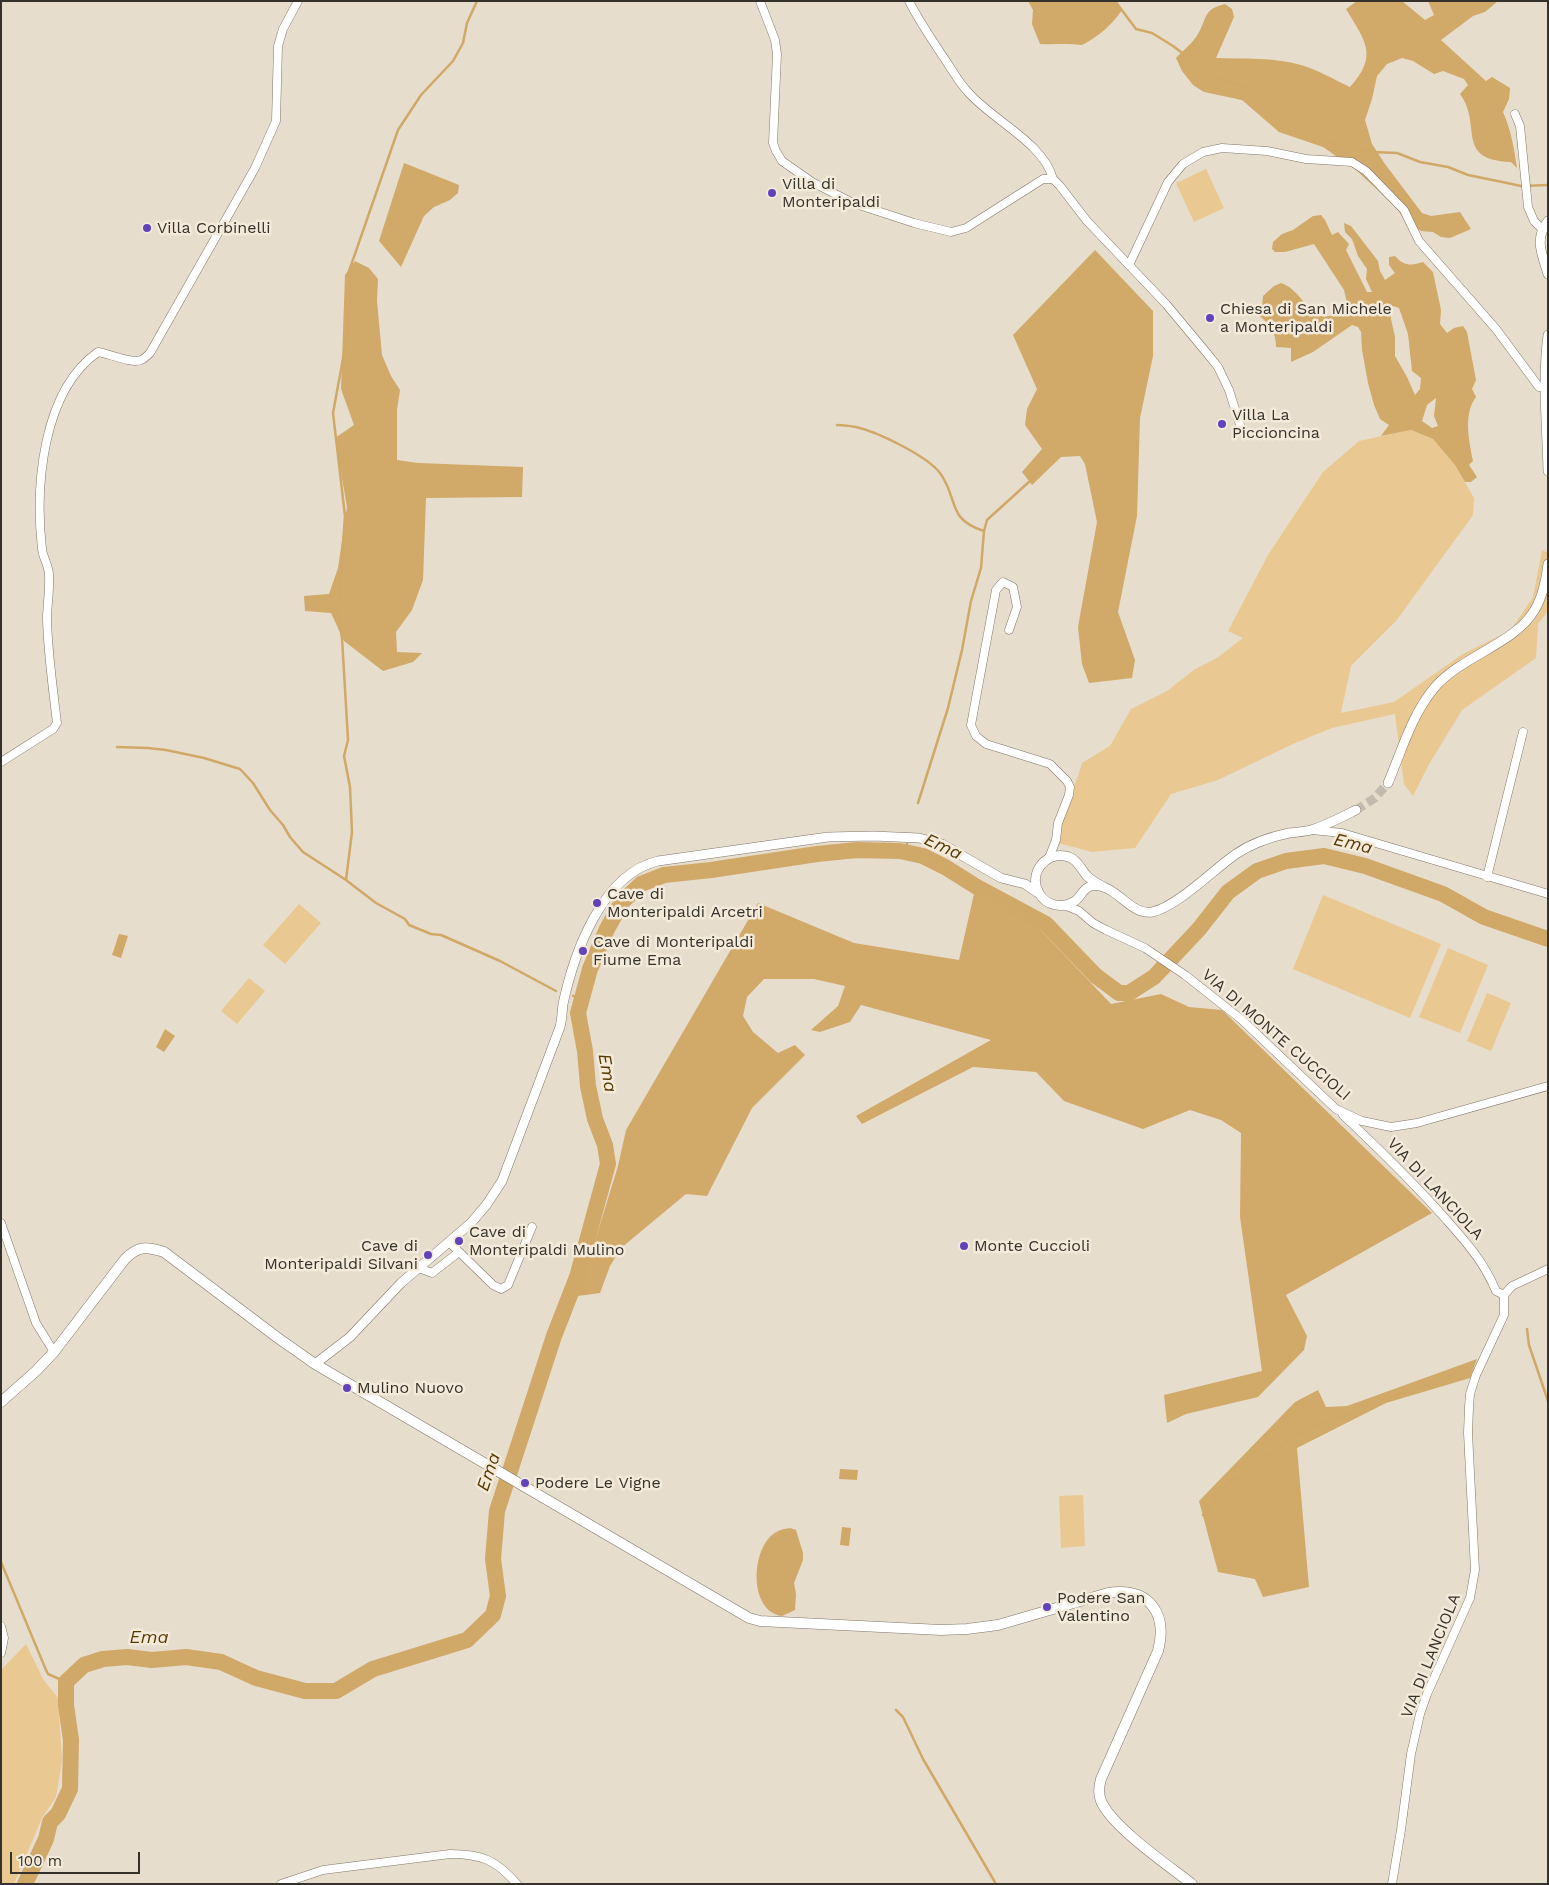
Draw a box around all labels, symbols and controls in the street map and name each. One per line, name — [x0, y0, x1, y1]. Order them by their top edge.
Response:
place label: Villa di Monteripaldi — [782, 174, 880, 212]
marker: Villa di Monteripaldi — [766, 187, 778, 199]
place label: Villa Corbinelli — [157, 218, 271, 238]
marker: Villa Corbinelli — [141, 222, 153, 234]
place label: Chiesa di San Michele a Monteripaldi — [1220, 299, 1392, 337]
marker: Chiesa di San Michele a Monteripaldi — [1204, 312, 1216, 324]
place label: Villa La Piccioncina — [1232, 405, 1320, 443]
marker: Villa La Piccioncina — [1216, 418, 1228, 430]
water label: Ema — [921, 829, 965, 865]
water label: Ema — [1331, 829, 1375, 859]
place label: Cave di Monteripaldi Arcetri — [607, 884, 763, 922]
marker: Cave di Monteripaldi Arcetri — [591, 897, 603, 909]
place label: Cave di Monteripaldi Fiume Ema — [593, 932, 753, 970]
marker: Cave di Monteripaldi Fiume Ema — [577, 945, 589, 957]
street label: VIA DI MONTE CUCCIOLI — [1198, 965, 1354, 1105]
water label: Ema — [593, 1052, 621, 1094]
street label: VIA DI LANCIOLA — [1383, 1134, 1487, 1244]
place label: Cave di Monteripaldi Mulino — [469, 1222, 624, 1260]
marker: Cave di Monteripaldi Mulino — [453, 1235, 465, 1247]
place label: Cave di Monteripaldi Silvani — [264, 1236, 418, 1274]
place label: Monte Cuccioli — [974, 1236, 1090, 1256]
marker: Monte Cuccioli — [958, 1240, 970, 1252]
marker: Cave di Monteripaldi Silvani — [422, 1249, 434, 1261]
place label: Mulino Nuovo — [357, 1378, 464, 1398]
marker: Mulino Nuovo — [341, 1382, 353, 1394]
water label: Ema — [472, 1450, 506, 1494]
place label: Podere Le Vigne — [535, 1473, 661, 1493]
marker: Podere Le Vigne — [519, 1477, 531, 1489]
place label: Podere San Valentino — [1057, 1588, 1145, 1626]
street label: VIA DI LANCIOLA — [1397, 1591, 1465, 1721]
marker: Podere San Valentino — [1041, 1601, 1053, 1613]
water label: Ema — [129, 1627, 169, 1649]
scale bar — [12, 1842, 142, 1874]
text: 100 m — [18, 1852, 62, 1870]

